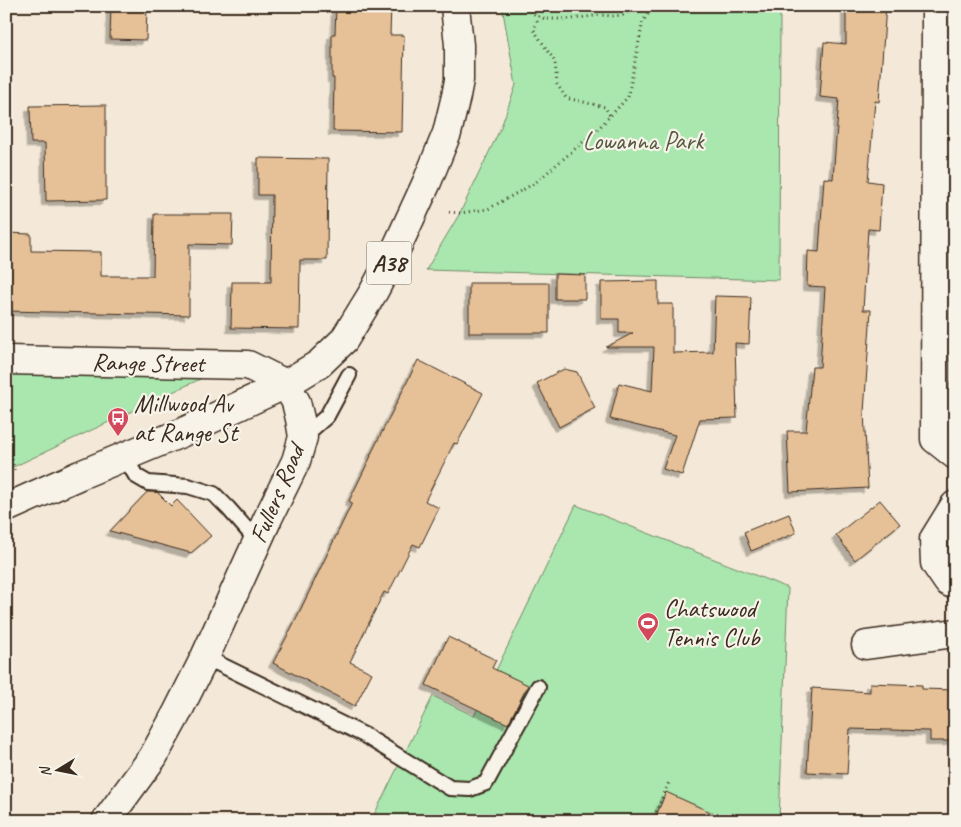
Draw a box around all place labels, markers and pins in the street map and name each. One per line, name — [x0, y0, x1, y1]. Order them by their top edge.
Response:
place label: Millwood Av at Range St — [134, 388, 240, 449]
bus stop icon: Millwood Av at Range St — [106, 406, 130, 437]
place label: Chatswood Tennis Club — [664, 593, 761, 654]
sports icon: Chatswood Tennis Club — [636, 611, 660, 642]

